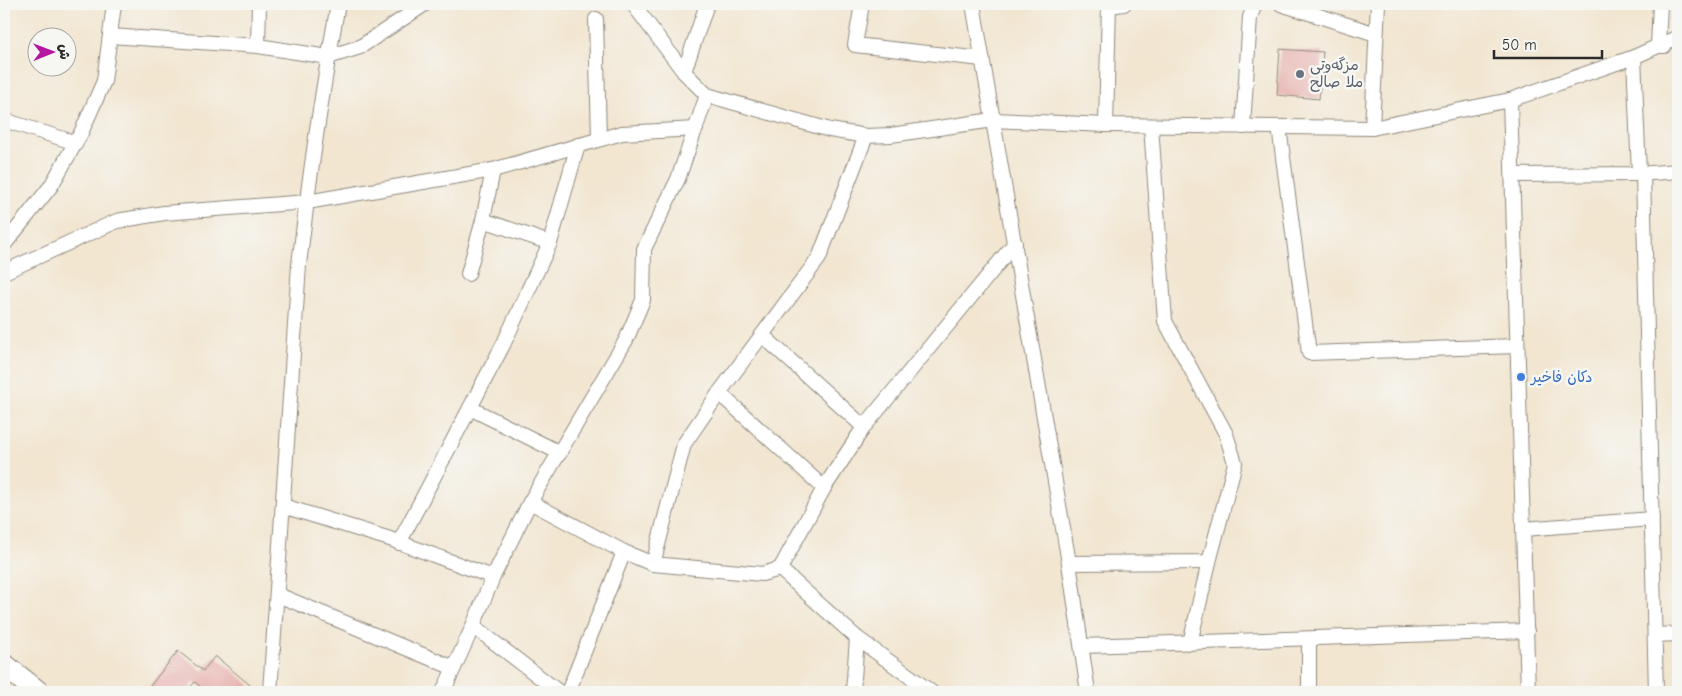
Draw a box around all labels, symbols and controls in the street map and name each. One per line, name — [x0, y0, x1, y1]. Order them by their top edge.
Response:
north arrow — [28, 28, 78, 78]
scale bar — [1494, 28, 1602, 60]
text: 50 m — [1502, 36, 1537, 54]
text: ش — [56, 44, 73, 60]
place label: مزگه‌وتی ملا صالح — [1310, 56, 1363, 92]
marker: مزگه‌وتی ملا صالح — [1294, 68, 1306, 80]
place label: دكان فاخیر — [1529, 368, 1593, 386]
marker: دكان فاخیر — [1515, 371, 1527, 383]

